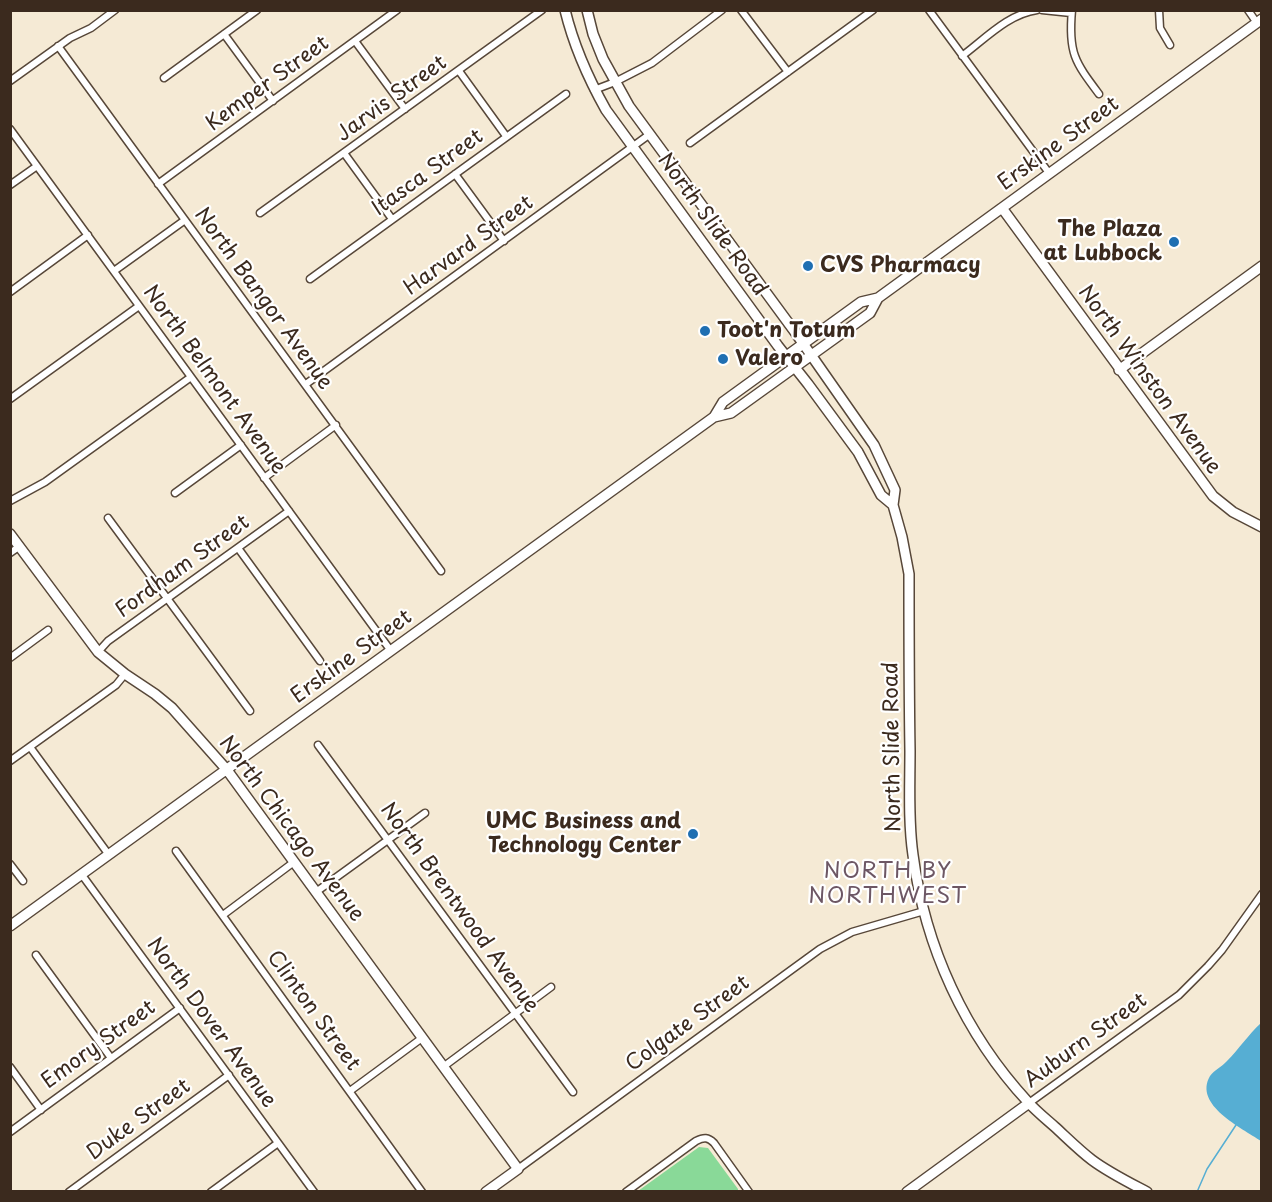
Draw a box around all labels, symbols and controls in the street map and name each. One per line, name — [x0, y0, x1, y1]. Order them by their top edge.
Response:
street label: Kemper Street — [202, 31, 334, 137]
street label: Jarvis Street — [332, 51, 452, 147]
street label: Erskine Street — [994, 92, 1124, 196]
street label: Itasca Street — [368, 124, 488, 222]
street label: North Slide Road — [652, 149, 772, 301]
street label: Harvard Street — [400, 191, 538, 301]
street label: North Bangor Avenue — [189, 203, 337, 395]
place label: The Plaza at Lubbock — [1043, 217, 1162, 267]
marker: The Plaza at Lubbock — [1167, 235, 1181, 249]
place label: CVS Pharmacy — [820, 253, 980, 279]
marker: CVS Pharmacy — [801, 259, 815, 273]
street label: North Belmont Avenue — [137, 281, 291, 479]
street label: North Winston Avenue — [1072, 281, 1226, 479]
place label: Toot'n Totum — [717, 318, 855, 344]
marker: Toot'n Totum — [698, 324, 712, 338]
place label: Valero — [735, 346, 803, 372]
marker: Valero — [716, 352, 730, 366]
street label: Fordham Street — [111, 510, 255, 624]
street label: Erskine Street — [287, 605, 417, 709]
street label: North Slide Road — [879, 662, 907, 832]
street label: North Chicago Avenue — [213, 731, 369, 927]
street label: North Brentwood Avenue — [374, 798, 544, 1018]
place label: UMC Business and Technology Center — [485, 809, 681, 859]
marker: UMC Business and Technology Center — [686, 827, 700, 841]
district label: NORTH BY NORTHWEST — [809, 859, 967, 910]
street label: North Dover Avenue — [141, 933, 281, 1113]
street label: Clinton Street — [261, 946, 365, 1076]
street label: Colgate Street — [621, 971, 755, 1077]
street label: Auburn Street — [1020, 988, 1152, 1094]
street label: Emory Street — [37, 995, 161, 1095]
street label: Duke Street — [82, 1074, 196, 1166]

